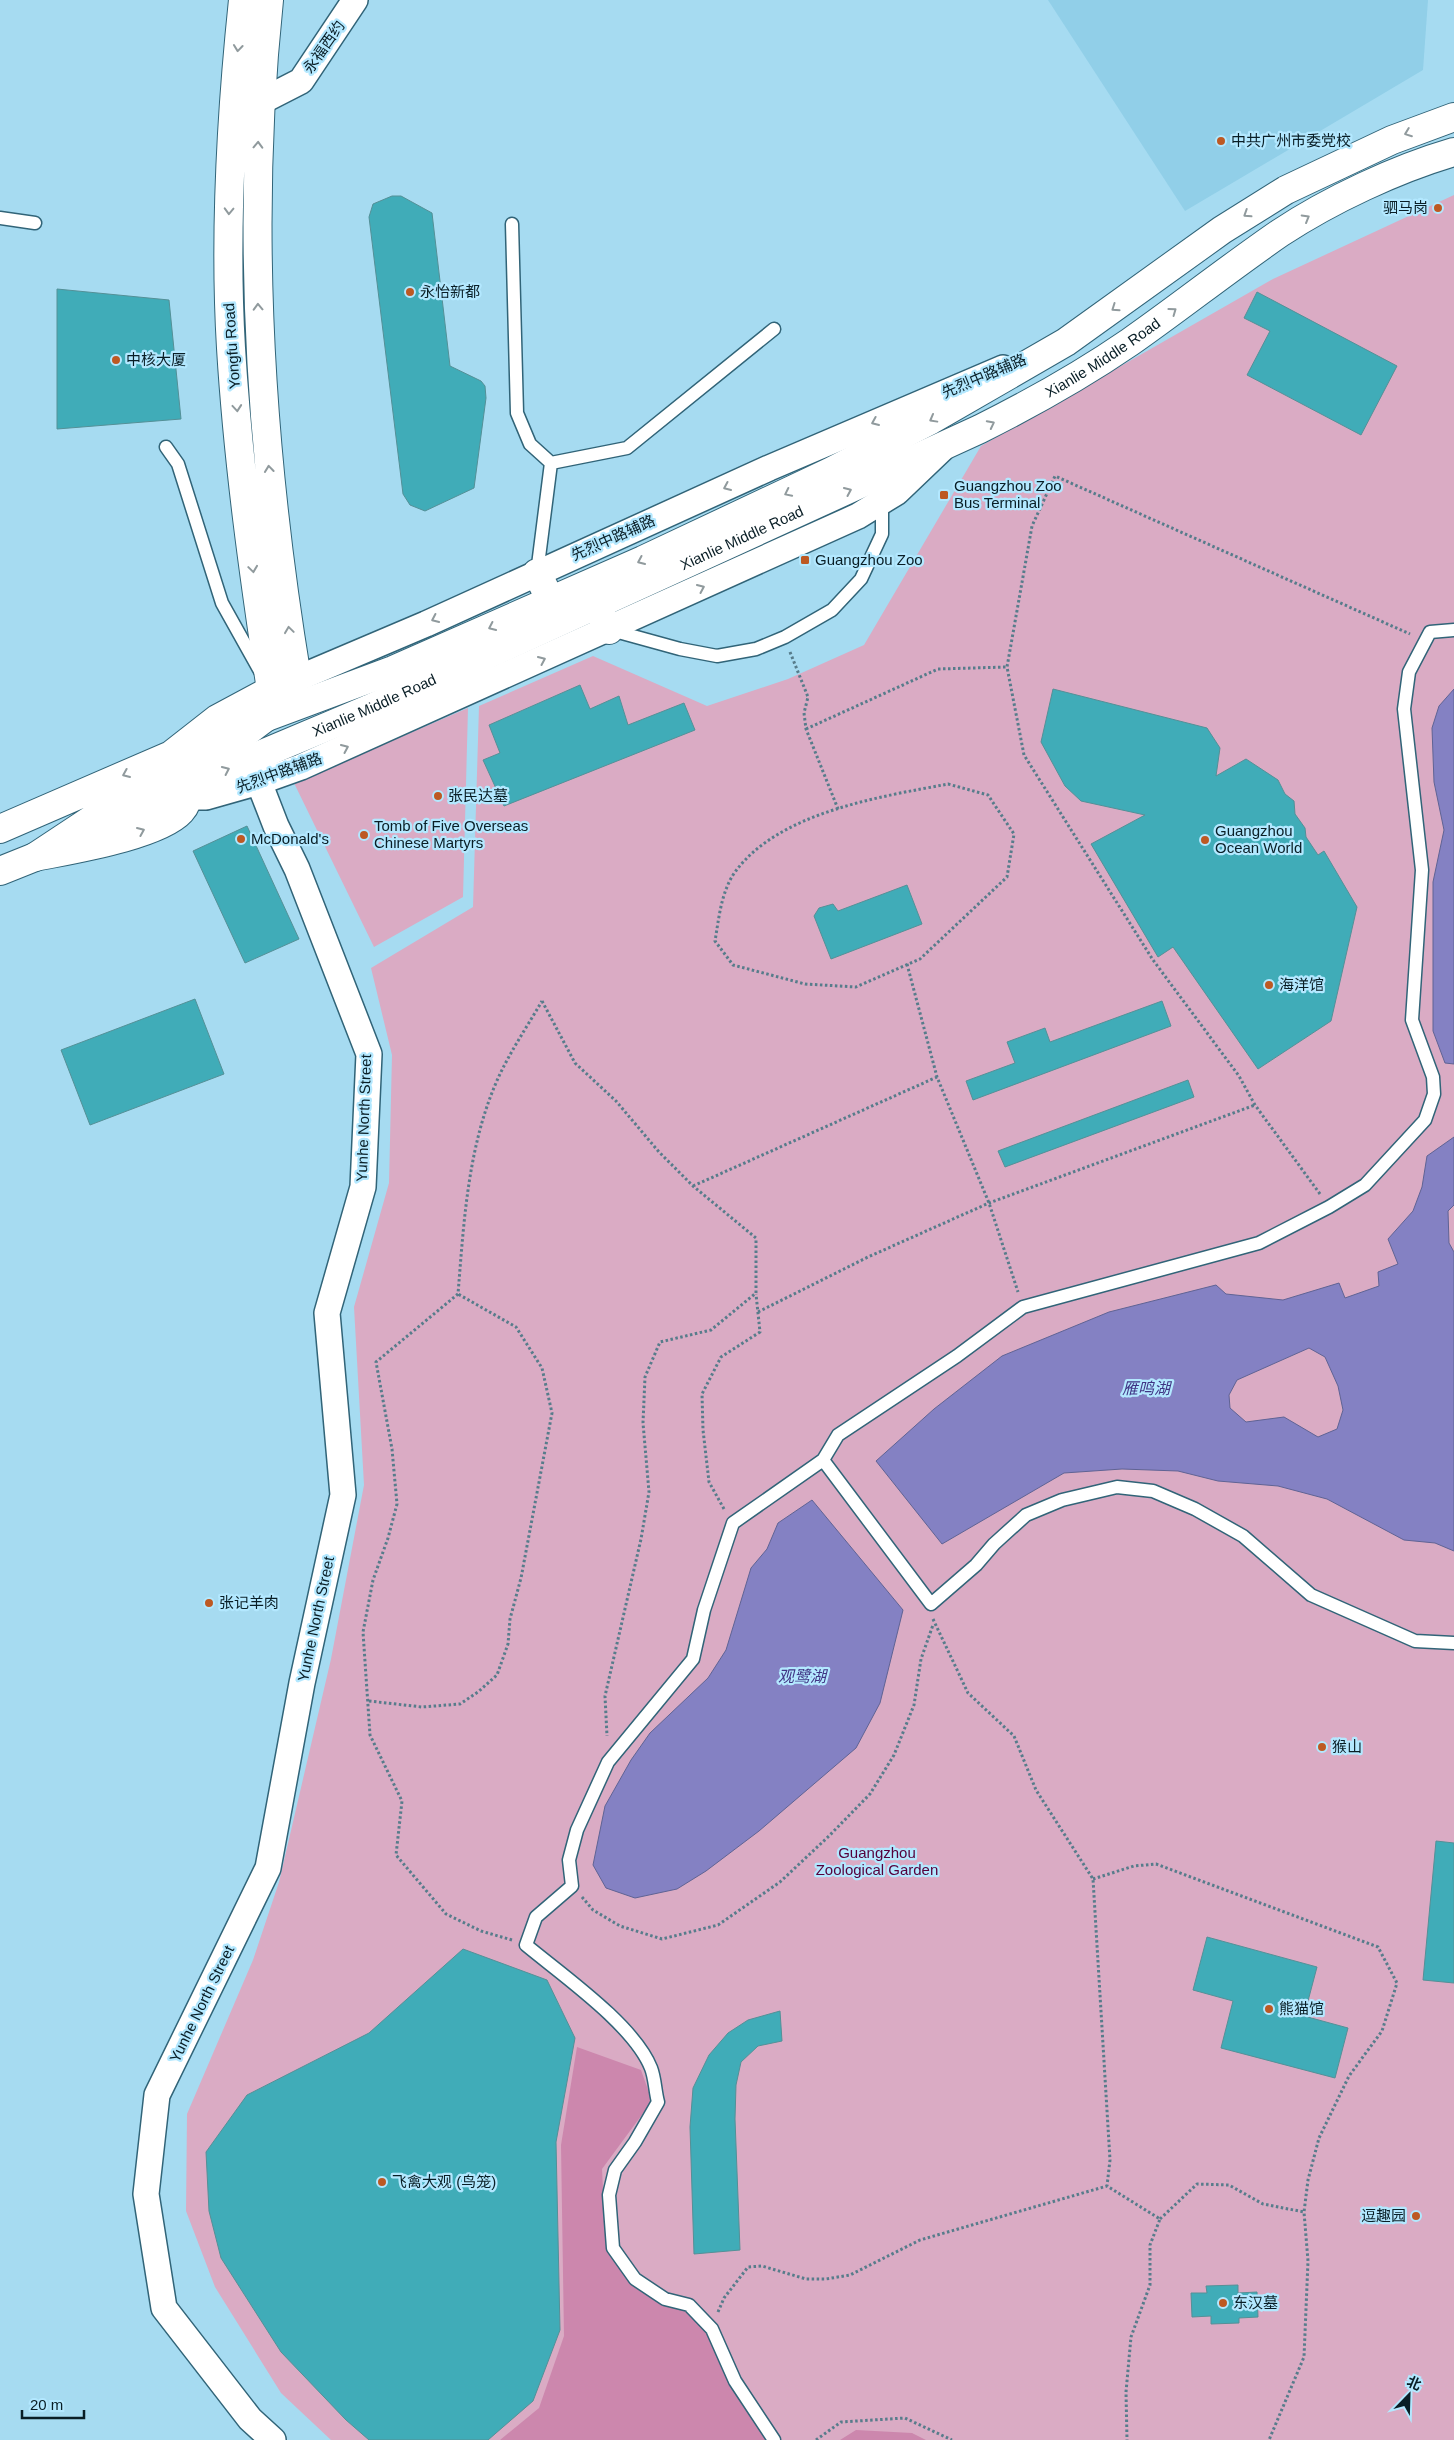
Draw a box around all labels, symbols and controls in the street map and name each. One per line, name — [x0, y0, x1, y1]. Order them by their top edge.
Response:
street label: 永福西约 — [299, 17, 348, 76]
one-way arrow — [233, 45, 244, 53]
one-way arrow — [1404, 127, 1413, 138]
place label: 中共广州市委党校 — [1231, 132, 1351, 149]
marker: 中共广州市委党校 — [1215, 135, 1227, 147]
one-way arrow — [253, 140, 263, 148]
place label: 驷马岗 — [1383, 199, 1428, 216]
marker: 驷马岗 — [1432, 202, 1444, 214]
one-way arrow — [224, 207, 235, 215]
one-way arrow — [1244, 208, 1253, 217]
one-way arrow — [1301, 214, 1310, 224]
place label: 永怡新都 — [420, 283, 480, 300]
marker: 永怡新都 — [404, 286, 416, 298]
street label: Yongfu Road — [220, 302, 243, 390]
one-way arrow — [1111, 302, 1121, 311]
one-way arrow — [253, 303, 263, 310]
one-way arrow — [1167, 308, 1177, 317]
street label: Xianlie Middle Road — [1042, 314, 1163, 401]
street label: 先烈中路辅路 — [939, 350, 1029, 401]
place label: 中核大厦 — [126, 351, 186, 368]
marker: 中核大厦 — [110, 354, 122, 366]
one-way arrow — [231, 404, 242, 412]
one-way arrow — [929, 413, 938, 423]
one-way arrow — [871, 415, 880, 426]
one-way arrow — [986, 420, 995, 430]
one-way arrow — [264, 465, 275, 473]
place label: Guangzhou Zoo Bus Terminal — [954, 477, 1062, 511]
one-way arrow — [723, 481, 732, 491]
one-way arrow — [784, 487, 793, 497]
one-way arrow — [843, 487, 852, 498]
marker: Guangzhou Zoo Bus Terminal — [938, 489, 950, 501]
street label: Xianlie Middle Road — [677, 502, 806, 573]
street label: 先烈中路辅路 — [568, 511, 657, 564]
place label: Guangzhou Zoo — [815, 551, 923, 568]
marker: Guangzhou Zoo — [799, 554, 811, 566]
one-way arrow — [637, 556, 645, 566]
one-way arrow — [248, 565, 258, 574]
one-way arrow — [696, 583, 705, 594]
one-way arrow — [431, 613, 440, 624]
one-way arrow — [488, 620, 497, 631]
one-way arrow — [284, 626, 295, 634]
one-way arrow — [537, 655, 546, 666]
street label: Xianlie Middle Road — [310, 670, 439, 740]
one-way arrow — [340, 743, 349, 754]
street label: 先烈中路辅路 — [234, 749, 324, 796]
one-way arrow — [221, 766, 230, 776]
one-way arrow — [122, 767, 131, 778]
place label: 张民达墓 — [448, 787, 508, 804]
marker: 张民达墓 — [432, 790, 444, 802]
place label: Tomb of Five Overseas Chinese Martyrs — [374, 817, 528, 851]
place label: Guangzhou Ocean World — [1215, 822, 1302, 856]
one-way arrow — [136, 827, 144, 837]
marker: Tomb of Five Overseas Chinese Martyrs — [358, 829, 370, 841]
place label: McDonald's — [251, 830, 329, 847]
marker: McDonald's — [235, 833, 247, 845]
marker: Guangzhou Ocean World — [1199, 834, 1211, 846]
place label: 海洋馆 — [1279, 976, 1324, 993]
marker: 海洋馆 — [1263, 979, 1275, 991]
street label: Yunhe North Street — [353, 1053, 374, 1182]
water label: 雁鸣湖 — [1122, 1380, 1173, 1397]
street label: Yunhe North Street — [294, 1554, 337, 1683]
place label: 张记羊肉 — [219, 1594, 279, 1611]
marker: 张记羊肉 — [203, 1597, 215, 1609]
water label: 观鹭湖 — [778, 1668, 829, 1685]
place label: 猴山 — [1332, 1738, 1362, 1755]
marker: 猴山 — [1316, 1741, 1328, 1753]
park label: Guangzhou Zoological Garden — [816, 1844, 938, 1878]
street label: Yunhe North Street — [166, 1942, 238, 2065]
place label: 熊猫馆 — [1279, 2000, 1324, 2017]
marker: 熊猫馆 — [1263, 2003, 1275, 2015]
place label: 飞禽大观 (鸟笼) — [392, 2173, 496, 2190]
marker: 飞禽大观 (鸟笼) — [376, 2176, 388, 2188]
place label: 逗趣园 — [1361, 2207, 1406, 2224]
marker: 逗趣园 — [1410, 2210, 1422, 2222]
place label: 东汉墓 — [1233, 2294, 1278, 2311]
marker: 东汉墓 — [1217, 2297, 1229, 2309]
north arrow — [1384, 2370, 1434, 2420]
text: 北 — [1405, 2373, 1424, 2393]
scale bar — [22, 2388, 85, 2420]
text: 20 m — [30, 2396, 63, 2413]

